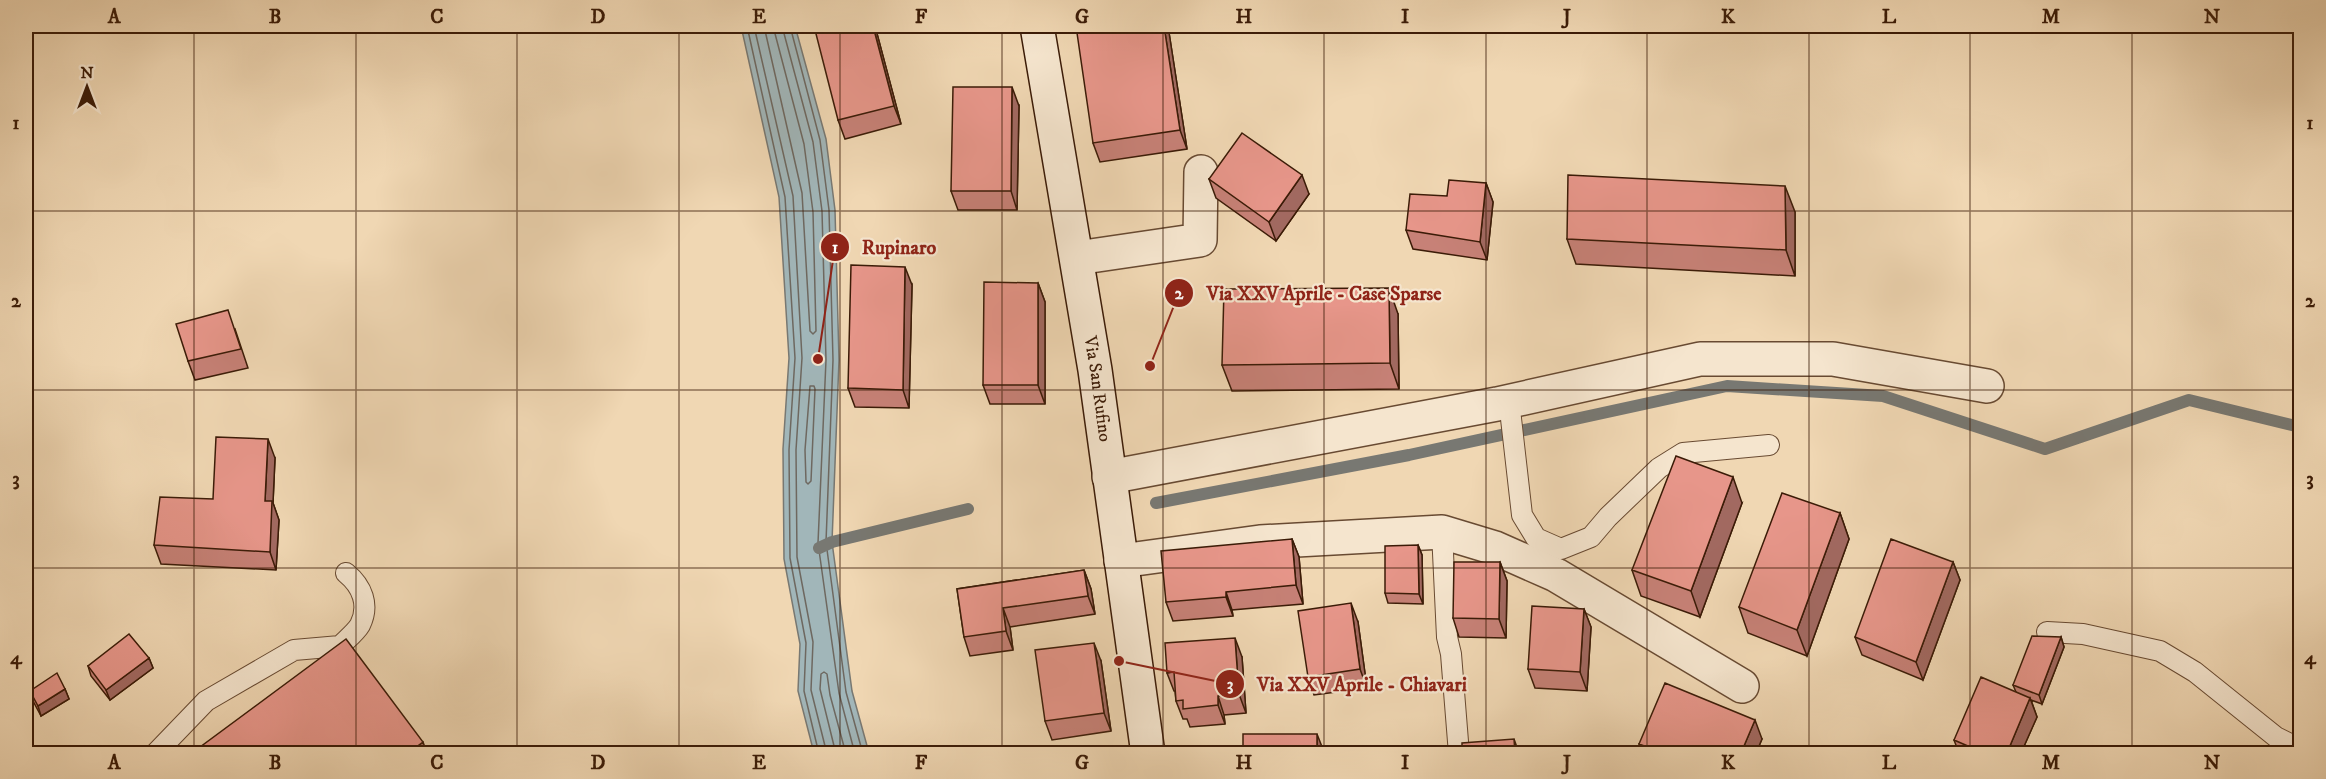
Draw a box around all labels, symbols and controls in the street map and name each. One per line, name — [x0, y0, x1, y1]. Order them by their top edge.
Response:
text: A — [107, 5, 122, 30]
text: B — [269, 5, 281, 30]
text: C — [430, 5, 444, 30]
text: D — [591, 5, 606, 30]
text: E — [752, 5, 766, 30]
text: F — [915, 5, 928, 30]
text: G — [1075, 5, 1089, 30]
text: H — [1236, 5, 1253, 30]
text: I — [1401, 5, 1409, 30]
text: J — [1561, 5, 1571, 30]
text: K — [1721, 5, 1736, 30]
text: L — [1882, 5, 1897, 30]
text: M — [2042, 5, 2060, 30]
text: N — [2204, 5, 2221, 30]
north arrow — [57, 57, 117, 117]
text: N — [80, 63, 94, 83]
text: 1 — [12, 111, 20, 136]
text: 1 — [2306, 111, 2314, 136]
callout: Rupinaro — [820, 228, 948, 266]
text: Rupinaro — [862, 236, 936, 261]
text: 1 — [832, 237, 839, 259]
callout: Via XXV Aprile - Case Sparse — [1164, 274, 1454, 312]
text: Via XXV Aprile - Case Sparse — [1205, 282, 1442, 307]
text: 2 — [1175, 283, 1185, 305]
text: 2 — [11, 289, 22, 314]
text: 2 — [2305, 289, 2316, 314]
street label: Via San Rufino — [1078, 333, 1116, 444]
text: 3 — [12, 467, 20, 492]
text: 3 — [2306, 467, 2314, 492]
text: 4 — [10, 646, 23, 671]
text: 4 — [2304, 646, 2317, 671]
callout: Via XXV Aprile - Chiavari — [1215, 665, 1479, 703]
text: Via XXV Aprile - Chiavari — [1256, 673, 1467, 698]
text: 3 — [1227, 674, 1234, 696]
text: A — [107, 751, 122, 776]
text: B — [269, 751, 281, 776]
text: C — [430, 751, 444, 776]
text: D — [591, 751, 606, 776]
text: E — [752, 751, 766, 776]
text: F — [915, 751, 928, 776]
text: G — [1075, 751, 1089, 776]
text: H — [1236, 751, 1253, 776]
text: I — [1401, 751, 1409, 776]
text: J — [1561, 751, 1571, 776]
text: K — [1721, 751, 1736, 776]
text: L — [1882, 751, 1897, 776]
text: M — [2042, 751, 2060, 776]
text: N — [2204, 751, 2221, 776]

